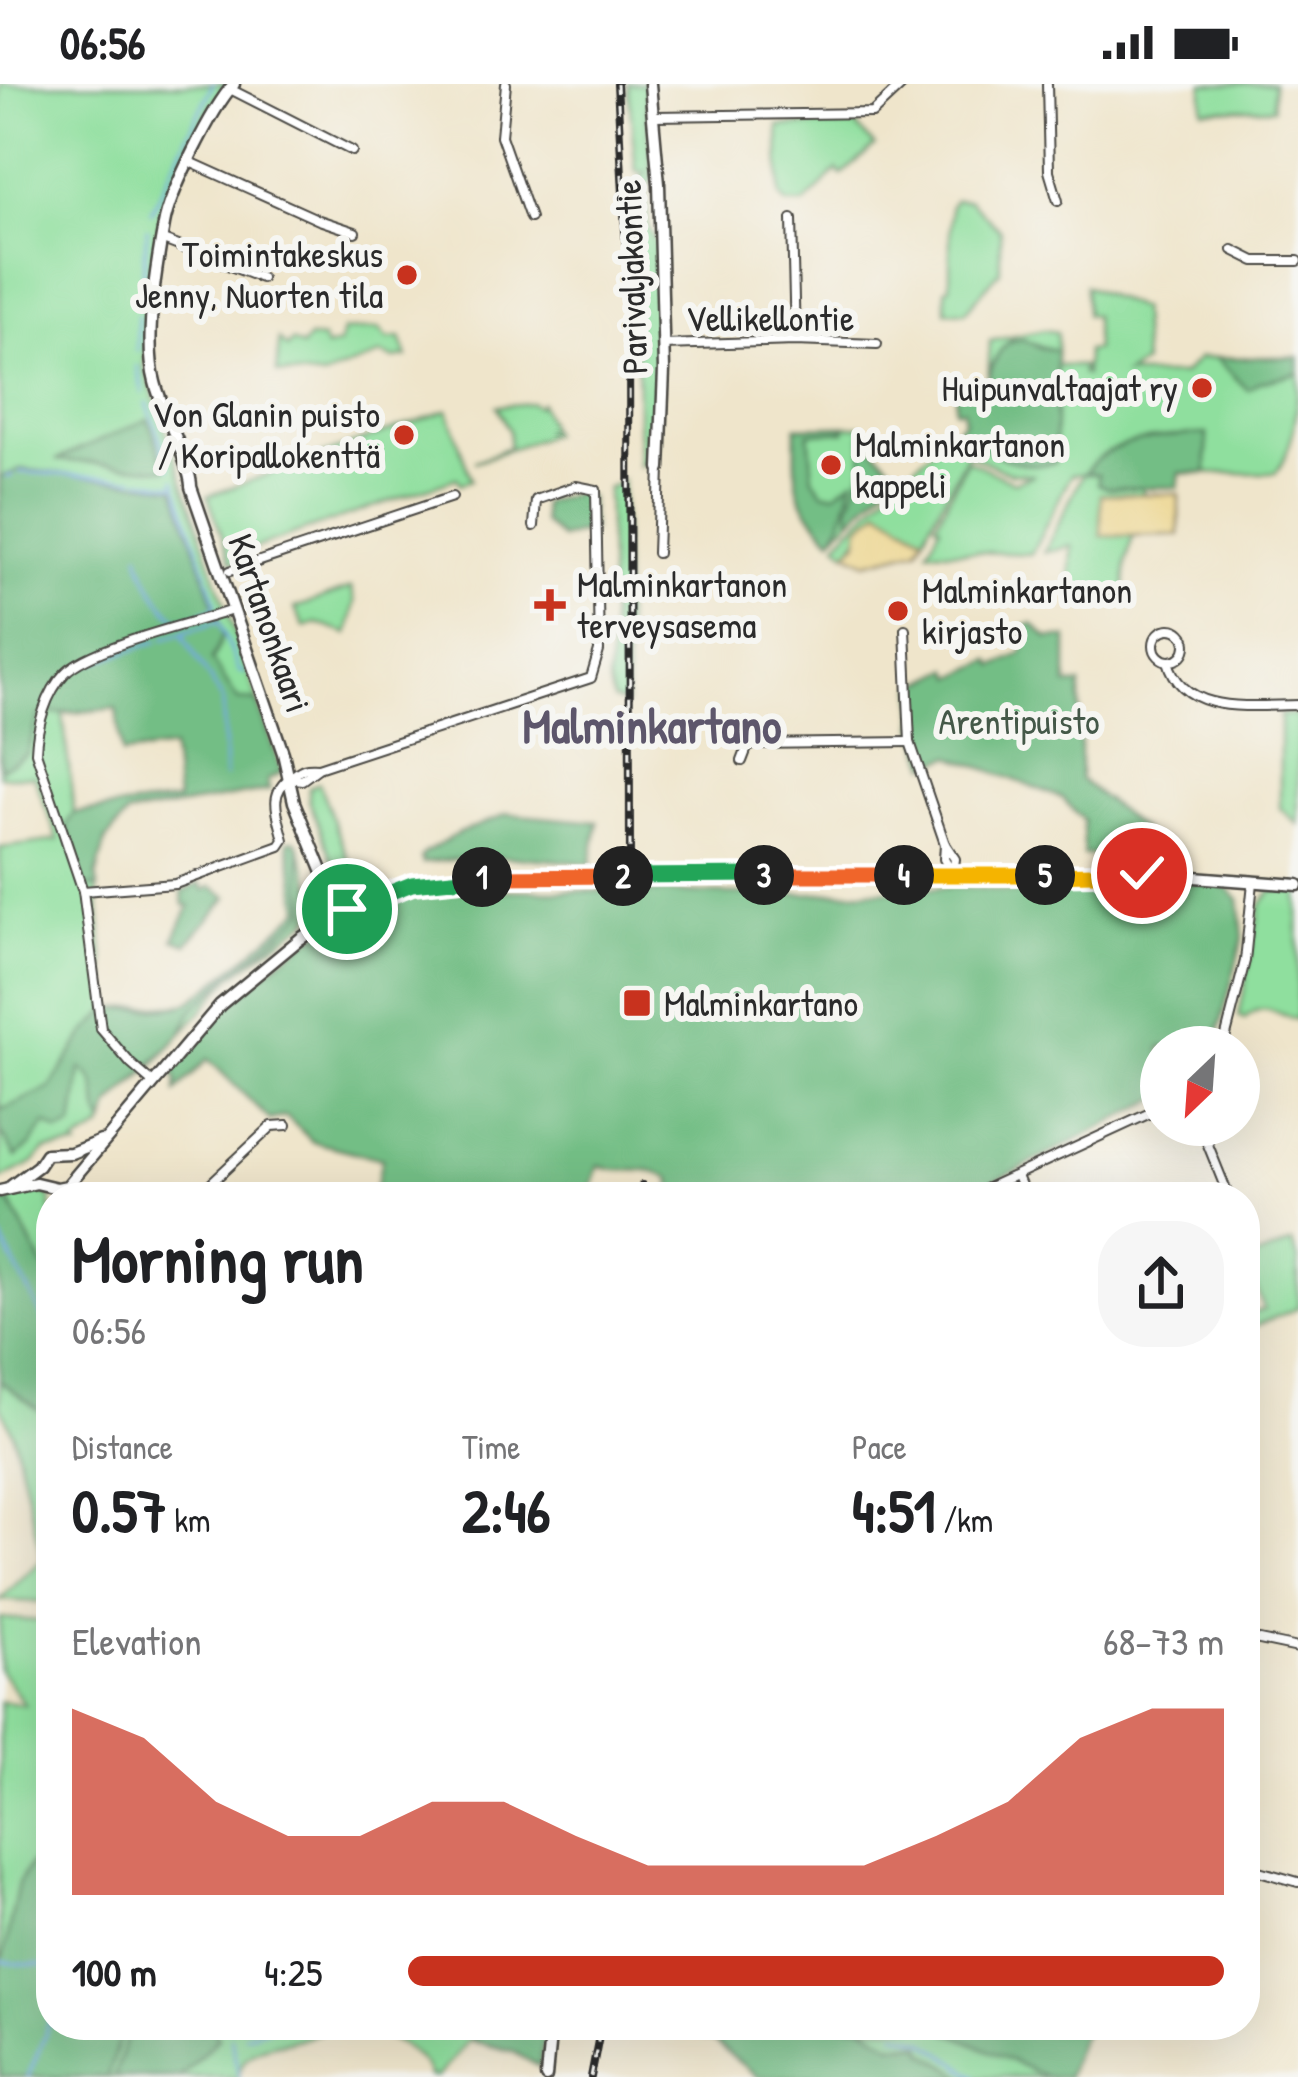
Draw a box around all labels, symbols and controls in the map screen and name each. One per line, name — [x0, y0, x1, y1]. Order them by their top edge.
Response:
text: 06:56 — [60, 12, 146, 73]
street label: Parivaljakontie — [603, 179, 658, 375]
place label: Toimintakeskus Jenny, Nuorten tila — [135, 229, 383, 319]
marker: Toimintakeskus Jenny, Nuorten tila — [394, 262, 420, 288]
street label: Vellikellontie — [686, 293, 854, 342]
place label: Huipunvaltaajat ry — [942, 363, 1178, 412]
marker: Huipunvaltaajat ry — [1189, 375, 1215, 401]
place label: Von Glanin puisto / Koripallokenttä — [152, 389, 380, 479]
place label: Malminkartanon kappeli — [855, 419, 1065, 509]
marker: Von Glanin puisto / Koripallokenttä — [391, 422, 417, 448]
marker: Malminkartanon kappeli — [818, 452, 844, 478]
street label: Kartanonkaari — [217, 527, 324, 718]
place label: Malminkartanon terveysasema — [577, 559, 787, 649]
place label: Malminkartanon kirjasto — [922, 565, 1132, 655]
marker: Malminkartanon terveysasema — [534, 589, 566, 621]
marker: Malminkartanon kirjasto — [885, 598, 911, 624]
district label: Malminkartano — [523, 693, 781, 758]
park label: Arentipuisto — [938, 696, 1100, 745]
pin — [1091, 822, 1193, 924]
icon: check — [1109, 840, 1175, 906]
pin: 3 — [734, 845, 794, 905]
pin: 4 — [874, 845, 934, 905]
pin: 5 — [1015, 845, 1075, 905]
pin: 2 — [593, 846, 653, 906]
pin: 1 — [452, 847, 512, 907]
text: 3 — [757, 853, 771, 897]
text: 4 — [898, 853, 910, 897]
text: 5 — [1038, 853, 1052, 897]
text: 2 — [615, 854, 631, 898]
text: 1 — [476, 855, 488, 899]
pin — [296, 858, 398, 960]
icon: arrive — [314, 876, 380, 942]
place label: Malminkartano — [664, 978, 858, 1027]
marker: Malminkartano — [621, 987, 653, 1019]
north arrow — [1140, 1026, 1260, 1146]
map controls — [1140, 1026, 1260, 1146]
text: Morning run — [72, 1213, 364, 1303]
button: share — [1098, 1221, 1224, 1347]
text: 06:56 — [72, 1303, 146, 1356]
text: Distance — [72, 1425, 173, 1469]
text: Time — [462, 1425, 520, 1469]
text: Pace — [852, 1425, 907, 1469]
text: 0.57 — [72, 1469, 167, 1551]
text: 2:46 — [462, 1469, 550, 1551]
text: 4:51 — [852, 1469, 936, 1551]
text: km — [167, 1498, 211, 1542]
text: /km — [936, 1498, 993, 1542]
text: Elevation — [72, 1614, 202, 1667]
text: 68–73 m — [1103, 1614, 1224, 1667]
text: 100 m — [72, 1945, 157, 1998]
text: 4:25 — [264, 1945, 322, 1998]

